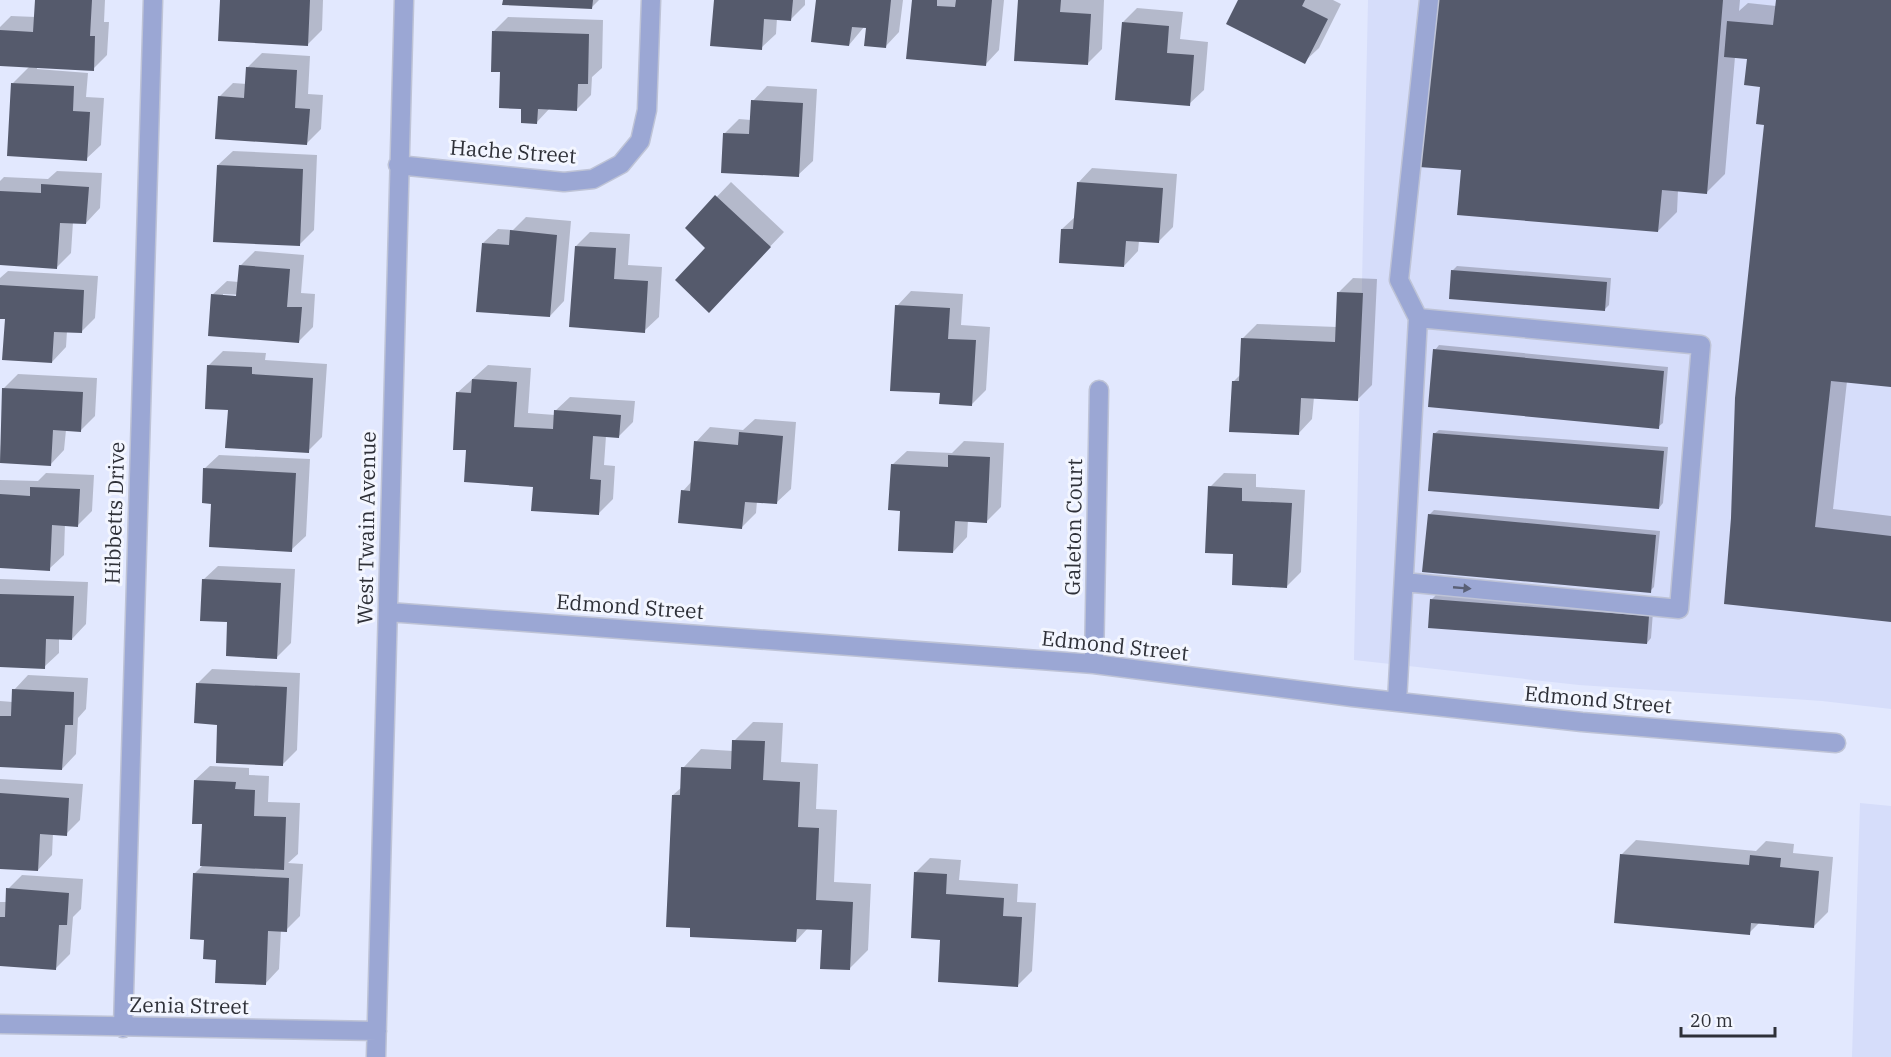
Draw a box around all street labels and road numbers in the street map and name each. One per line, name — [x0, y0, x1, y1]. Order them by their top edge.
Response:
street label: Hache Street — [449, 133, 577, 169]
street label: West Twain Avenue — [350, 431, 382, 625]
street label: Hibbetts Drive — [98, 441, 130, 585]
street label: Galeton Court — [1058, 458, 1088, 596]
street label: Edmond Street — [555, 587, 705, 625]
street label: Edmond Street — [1040, 623, 1190, 667]
street label: Edmond Street — [1523, 679, 1673, 719]
street label: Zenia Street — [129, 990, 249, 1020]

